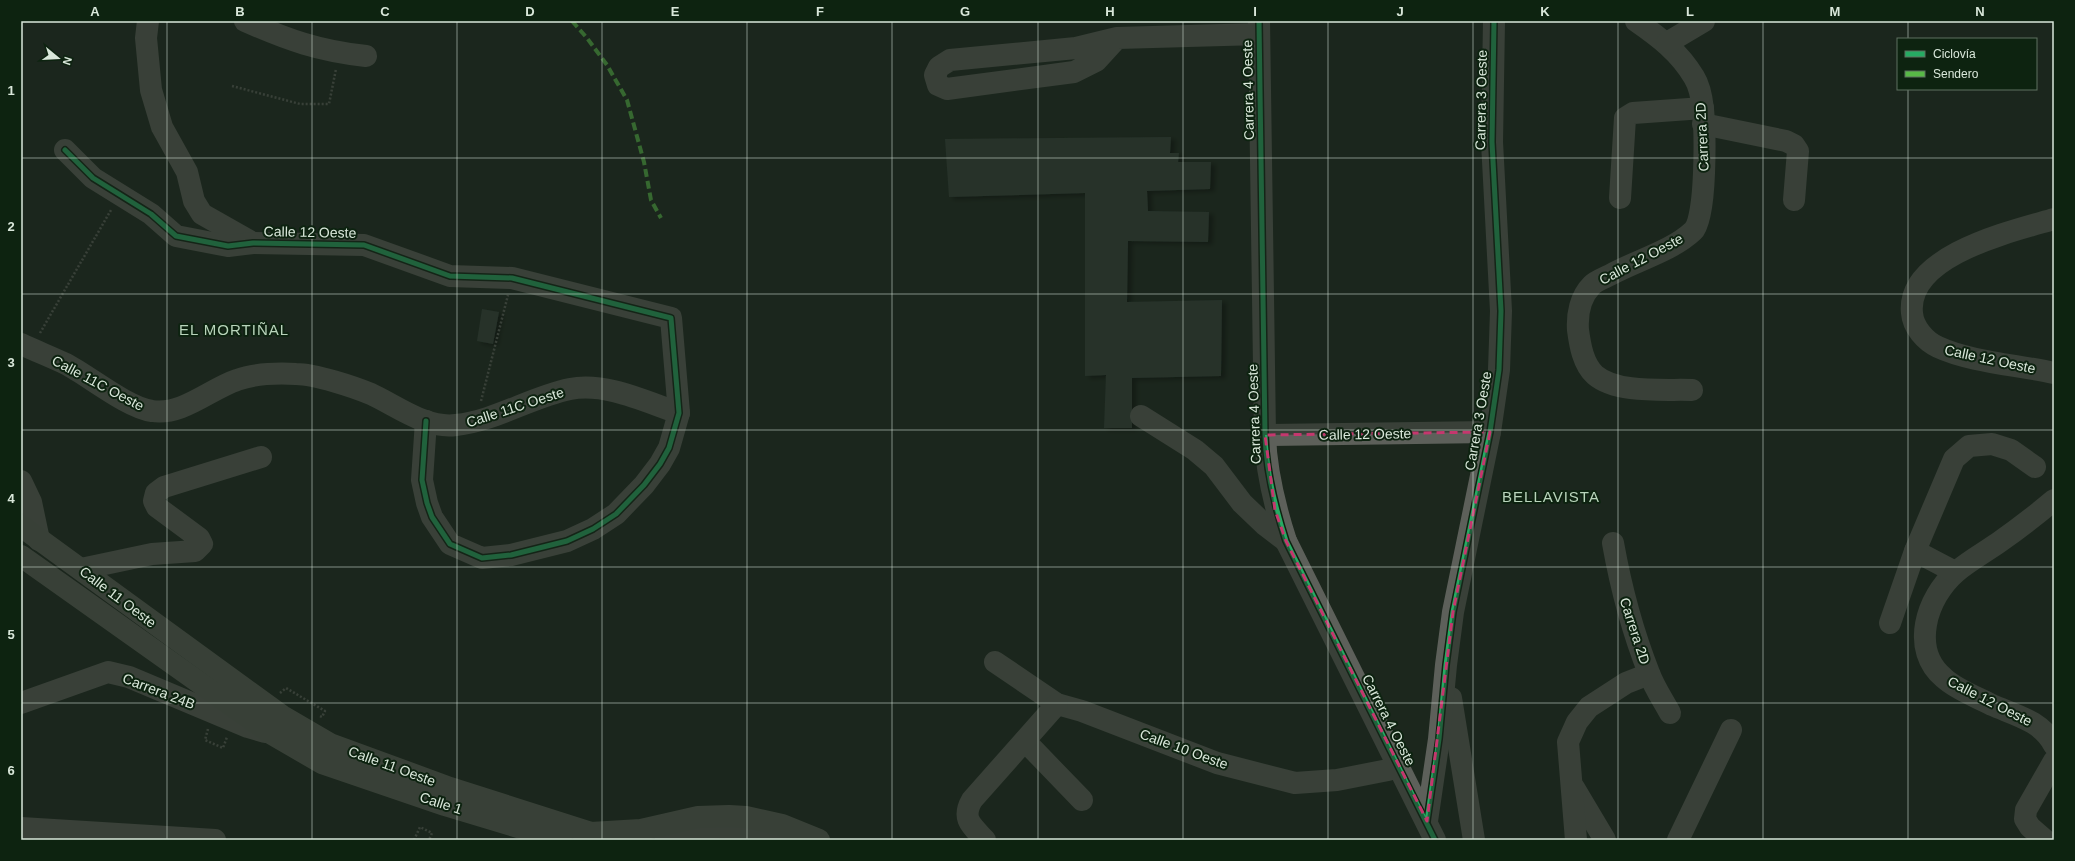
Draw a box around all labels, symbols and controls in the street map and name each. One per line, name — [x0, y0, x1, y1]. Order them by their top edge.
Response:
text: A — [90, 4, 100, 19]
text: B — [235, 4, 245, 19]
text: C — [380, 4, 390, 19]
text: D — [525, 4, 535, 19]
text: E — [671, 4, 680, 19]
text: F — [816, 4, 824, 19]
text: G — [960, 4, 970, 19]
text: H — [1105, 4, 1115, 19]
text: I — [1253, 4, 1257, 19]
text: J — [1396, 4, 1404, 19]
text: K — [1540, 4, 1550, 19]
text: L — [1686, 4, 1694, 19]
text: M — [1830, 4, 1840, 19]
text: N — [1975, 4, 1985, 19]
north arrow — [38, 38, 78, 78]
legend — [1897, 38, 2037, 90]
street label: Carrera 4 Oeste — [1239, 39, 1257, 140]
text: Ciclovía — [1933, 47, 1976, 61]
street label: Carrera 3 Oeste — [1472, 49, 1490, 150]
text: N — [61, 55, 74, 67]
text: Sendero — [1933, 67, 1979, 81]
text: 1 — [7, 83, 15, 98]
street label: Carrera 2D — [1692, 102, 1712, 172]
text: 2 — [7, 219, 15, 234]
street label: Calle 12 Oeste — [264, 223, 357, 241]
street label: Calle 12 Oeste — [1596, 230, 1686, 288]
district label: EL MORTIÑAL — [179, 321, 289, 338]
street label: Calle 12 Oeste — [1943, 342, 2037, 376]
street label: Calle 11C Oeste — [49, 352, 147, 414]
text: 3 — [7, 355, 15, 370]
street label: Carrera 4 Oeste — [1244, 363, 1264, 464]
street label: Carrera 3 Oeste — [1461, 370, 1495, 472]
street label: Calle 11C Oeste — [464, 384, 566, 430]
street label: Calle 12 Oeste — [1319, 425, 1412, 443]
district label: BELLAVISTA — [1502, 488, 1600, 505]
text: 4 — [7, 491, 15, 506]
street label: Calle 11 Oeste — [77, 563, 160, 631]
street label: Carrera 2D — [1617, 596, 1653, 666]
text: 5 — [7, 627, 15, 642]
street label: Carrera 24B — [121, 670, 197, 712]
street label: Carrera 4 Oeste — [1359, 672, 1419, 769]
street label: Calle 12 Oeste — [1945, 673, 2035, 729]
street label: Calle 10 Oeste — [1138, 726, 1230, 772]
street label: Calle 11 Oeste — [346, 743, 438, 789]
text: 6 — [7, 763, 15, 778]
street label: Calle 1 — [418, 789, 464, 817]

